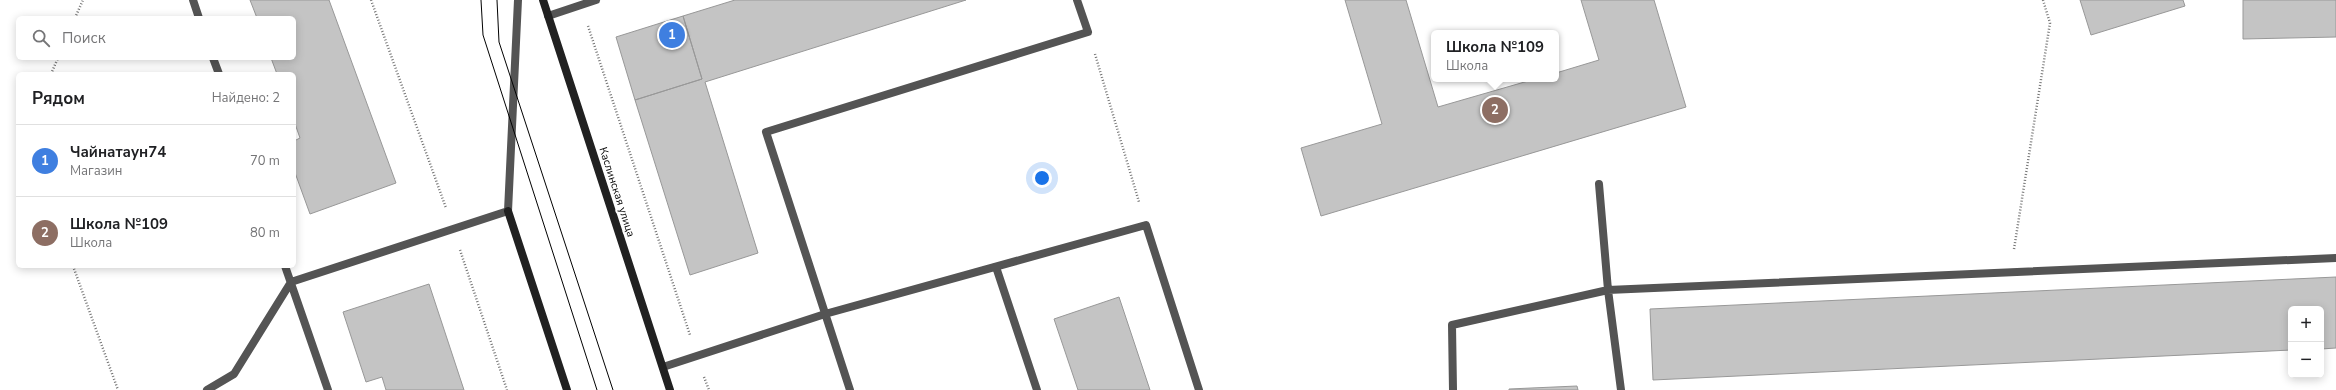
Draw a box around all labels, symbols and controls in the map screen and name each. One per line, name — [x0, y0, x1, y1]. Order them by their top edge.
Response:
search box — [16, 16, 296, 60]
pin: 1 — [659, 20, 685, 50]
icon: search — [30, 27, 52, 49]
text: Поиск — [62, 28, 106, 48]
popup — [1431, 30, 1559, 82]
text: Школа №109 — [1446, 37, 1544, 57]
text: Школа — [1446, 57, 1488, 75]
text: Рядом — [32, 87, 85, 110]
text: Найдено: 2 — [212, 89, 280, 107]
pin: 2 — [1482, 95, 1508, 125]
text: Чайнатаун74 — [70, 142, 166, 162]
street label: Каслинская улица — [595, 145, 639, 239]
text: 1 — [41, 152, 49, 170]
text: 70 m — [250, 152, 280, 170]
text: Магазин — [70, 162, 122, 180]
your location — [1032, 168, 1052, 188]
text: Школа №109 — [70, 214, 168, 234]
text: 2 — [41, 224, 49, 242]
text: 80 m — [250, 224, 280, 242]
text: Школа — [70, 234, 112, 252]
map controls — [2288, 306, 2324, 378]
button: + — [2288, 306, 2324, 342]
button: − — [2288, 342, 2324, 378]

